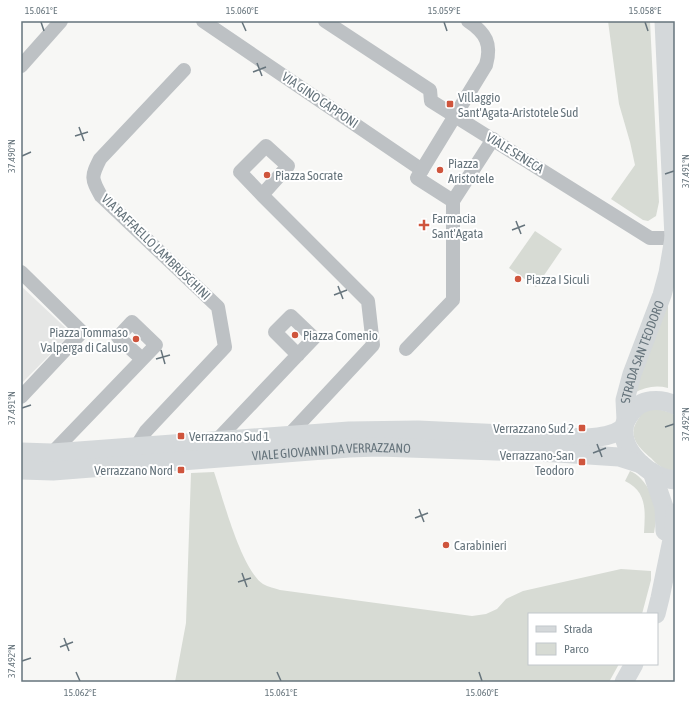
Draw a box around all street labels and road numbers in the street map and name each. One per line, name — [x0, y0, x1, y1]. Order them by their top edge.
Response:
street label: VIA GINO CAPPONI — [279, 69, 361, 131]
street label: VIALE SENECA — [484, 129, 547, 177]
street label: VIA RAFFAELLO LAMBRUSCHINI — [98, 191, 214, 303]
street label: STRADA SAN TEODORO — [617, 298, 667, 404]
street label: VIALE GIOVANNI DA VERRAZZANO — [251, 439, 411, 463]

